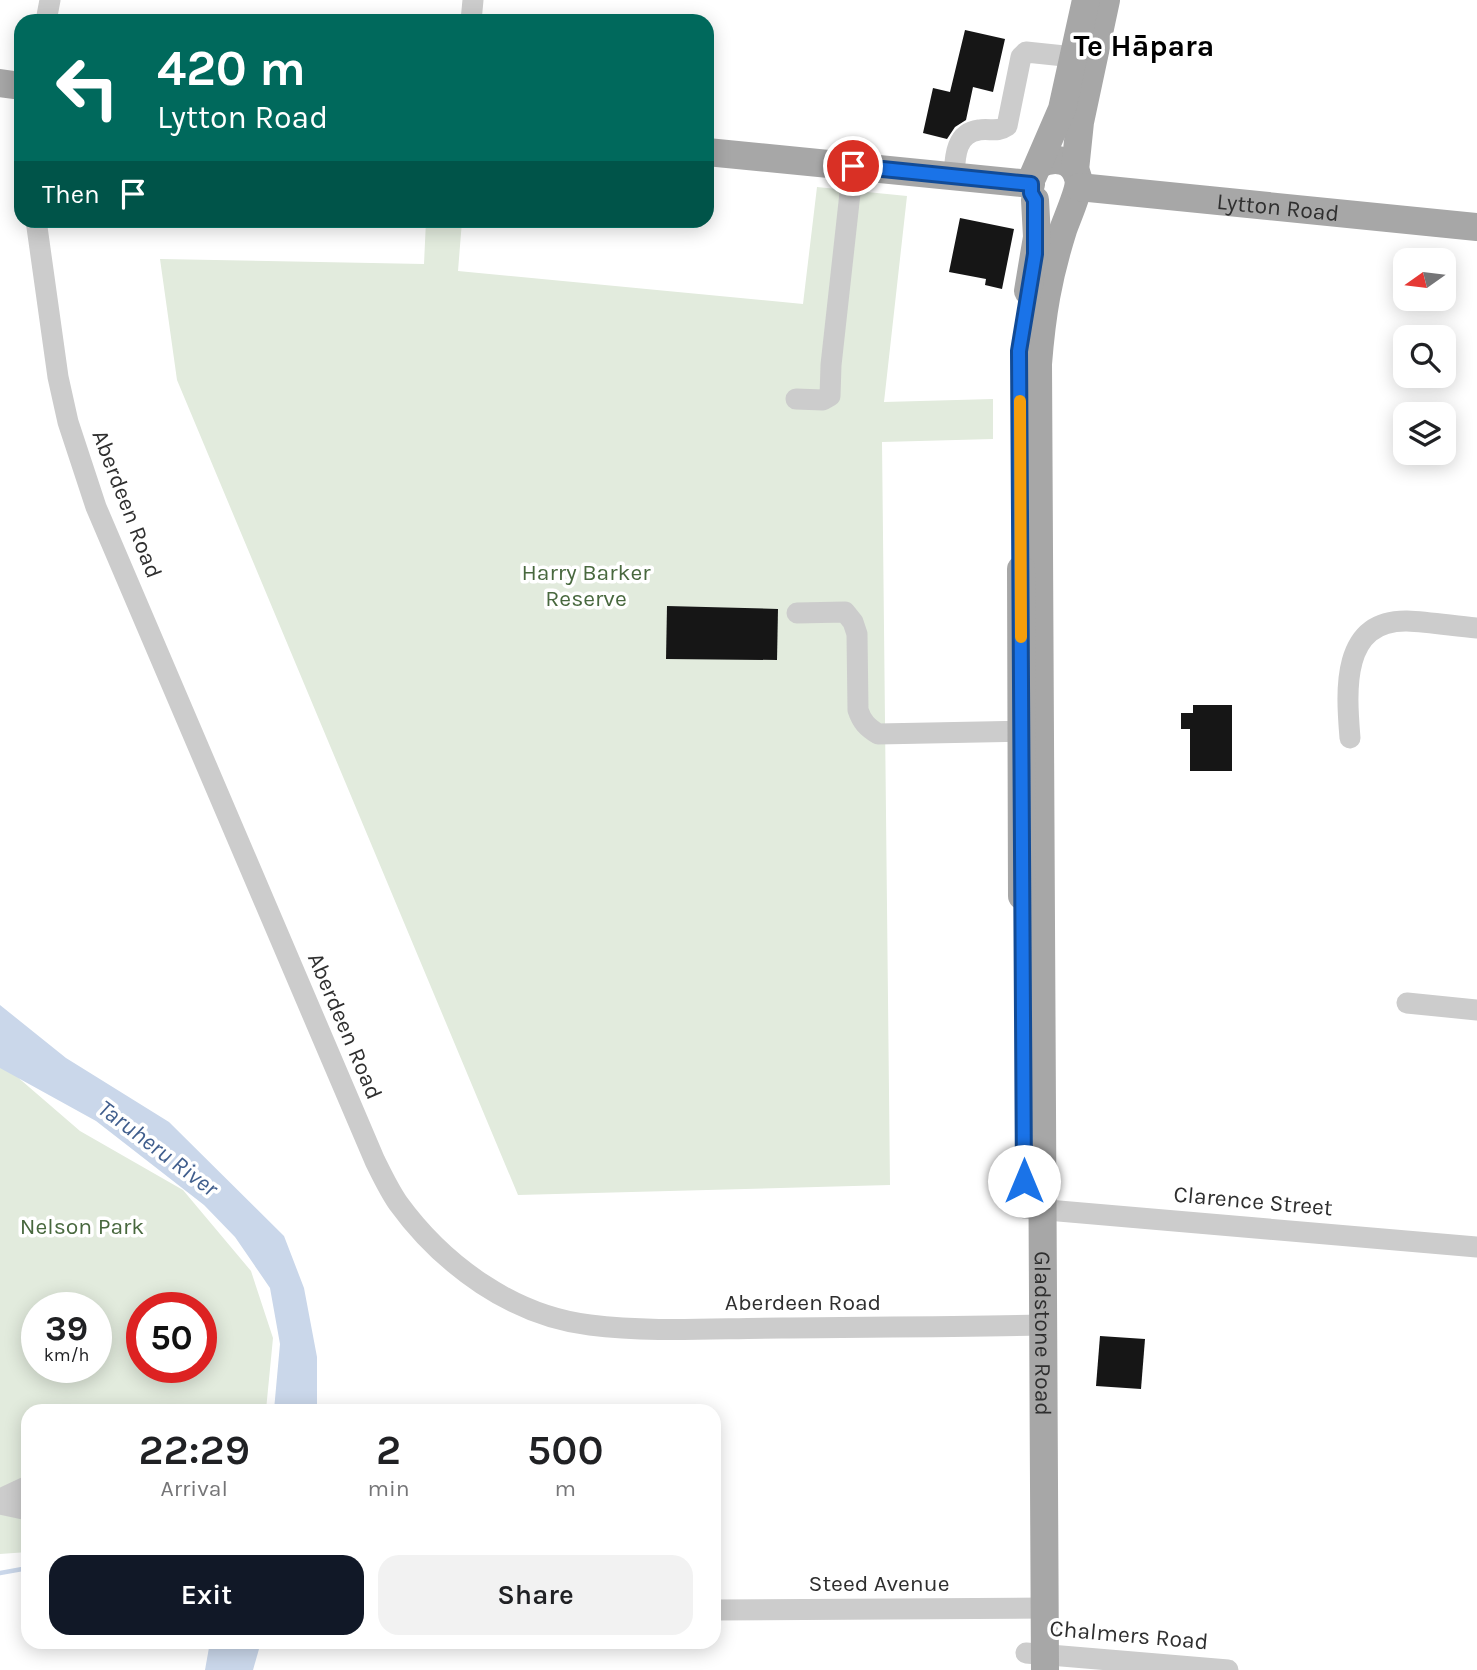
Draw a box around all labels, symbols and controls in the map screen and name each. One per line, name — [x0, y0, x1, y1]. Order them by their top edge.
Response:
district label: Te Hāpara — [1074, 28, 1214, 64]
text: 420 m — [157, 40, 306, 97]
icon: left — [42, 42, 133, 133]
text: Lytton Road — [157, 99, 328, 136]
pin — [823, 136, 883, 196]
icon: arrive — [834, 147, 872, 185]
icon: arrive — [114, 175, 152, 213]
text: Then — [42, 179, 100, 210]
street label: Lytton Road — [1215, 187, 1341, 227]
north arrow — [1393, 248, 1456, 312]
map controls — [1393, 248, 1456, 465]
button: search — [1393, 325, 1456, 388]
button: layers — [1393, 402, 1456, 465]
street label: Aberdeen Road — [86, 426, 168, 582]
park label: Harry Barker Reserve — [521, 559, 651, 612]
street label: Aberdeen Road — [302, 949, 388, 1103]
water label: Taruheru River — [93, 1094, 224, 1203]
position arrow — [987, 1144, 1061, 1218]
street label: Clarence Street — [1172, 1181, 1334, 1221]
park label: Nelson Park — [20, 1213, 144, 1240]
street label: Gladstone Road — [1029, 1251, 1057, 1416]
street label: Aberdeen Road — [725, 1289, 881, 1316]
speed limit sign: 50 — [126, 1292, 217, 1383]
text: 39 — [45, 1308, 88, 1349]
text: km/h — [44, 1344, 89, 1366]
text: 22:29 — [138, 1425, 250, 1475]
text: 2 — [376, 1425, 401, 1475]
text: 500 — [527, 1425, 604, 1475]
text: Arrival — [161, 1475, 228, 1502]
text: min — [367, 1475, 410, 1502]
text: m — [555, 1475, 576, 1502]
button: Exit — [49, 1555, 364, 1635]
button: Share — [378, 1555, 693, 1635]
street label: Steed Avenue — [809, 1570, 949, 1597]
street label: Chalmers Road — [1049, 1615, 1209, 1655]

